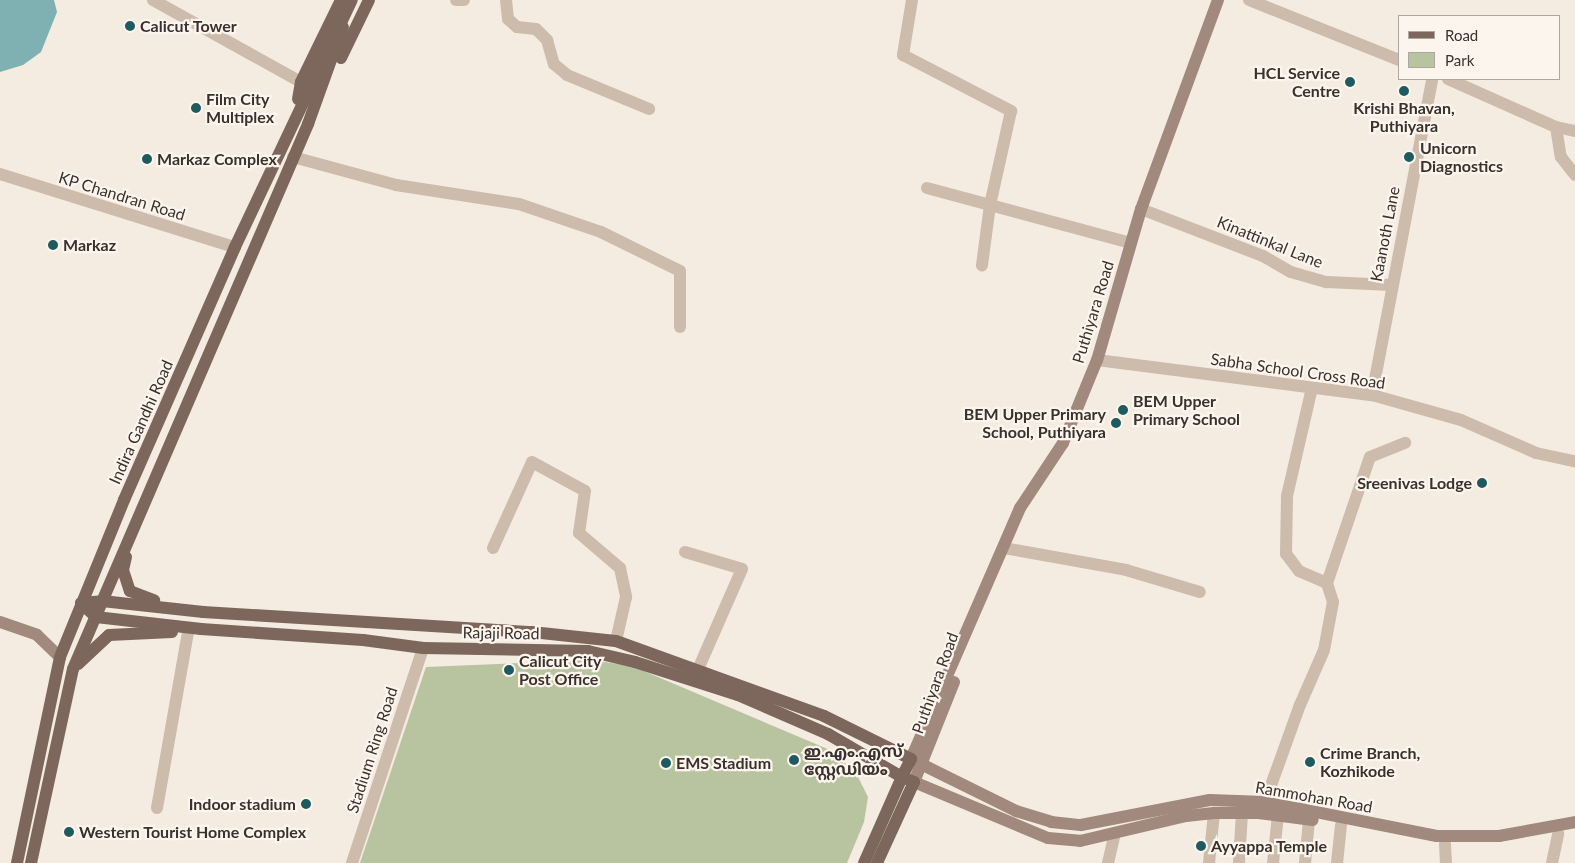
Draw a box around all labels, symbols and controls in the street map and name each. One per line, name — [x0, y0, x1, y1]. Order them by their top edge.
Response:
legend — [1398, 15, 1560, 80]
place label: Calicut Tower — [140, 16, 237, 36]
marker: Calicut Tower — [124, 20, 136, 32]
text: Road — [1445, 26, 1478, 44]
text: Park — [1445, 51, 1474, 69]
place label: HCL Service Centre — [1253, 63, 1340, 101]
marker: HCL Service Centre — [1344, 76, 1356, 88]
marker: Krishi Bhavan, Puthiyara — [1398, 85, 1410, 97]
place label: Film City Multiplex — [206, 89, 274, 127]
place label: Krishi Bhavan, Puthiyara — [1353, 98, 1455, 136]
marker: Film City Multiplex — [190, 102, 202, 114]
place label: Unicorn Diagnostics — [1420, 138, 1503, 176]
place label: Markaz Complex — [157, 149, 277, 169]
marker: Unicorn Diagnostics — [1402, 150, 1416, 164]
marker: Markaz Complex — [141, 153, 153, 165]
street label: KP Chandran Road — [56, 168, 188, 224]
street label: Kaanoth Lane — [1366, 185, 1404, 283]
street label: Kinattinkal Lane — [1214, 212, 1326, 272]
place label: Markaz — [63, 235, 116, 255]
marker: Markaz — [47, 239, 59, 251]
street label: Puthiyara Road — [1068, 258, 1118, 366]
street label: Sabha School Cross Road — [1209, 349, 1387, 393]
street label: Indira Gandhi Road — [105, 357, 177, 487]
place label: BEM Upper Primary School — [1133, 391, 1240, 429]
place label: BEM Upper Primary School, Puthiyara — [963, 404, 1106, 442]
marker: BEM Upper Primary School — [1117, 404, 1129, 416]
marker: BEM Upper Primary School, Puthiyara — [1110, 417, 1122, 429]
place label: Sreenivas Lodge — [1357, 473, 1472, 493]
marker: Sreenivas Lodge — [1476, 477, 1488, 489]
street label: Rajaji Road — [462, 623, 540, 643]
street label: Puthiyara Road — [908, 630, 962, 736]
place label: Calicut City Post Office — [519, 651, 601, 689]
marker: Calicut City Post Office — [503, 664, 515, 676]
street label: Stadium Ring Road — [343, 684, 401, 816]
place label: ഇ.എം.എസ് സ്റ്റേഡിയം — [804, 741, 903, 779]
place label: Crime Branch, Kozhikode — [1320, 743, 1420, 781]
place label: EMS Stadium — [676, 753, 771, 773]
marker: ഇ.എം.എസ് സ്റ്റേഡിയം — [788, 754, 800, 766]
marker: Crime Branch, Kozhikode — [1304, 756, 1316, 768]
marker: EMS Stadium — [660, 757, 672, 769]
street label: Rammohan Road — [1254, 777, 1374, 817]
place label: Indoor stadium — [188, 794, 296, 814]
marker: Indoor stadium — [300, 798, 312, 810]
place label: Western Tourist Home Complex — [79, 822, 306, 842]
marker: Western Tourist Home Complex — [63, 826, 75, 838]
place label: Ayyappa Temple — [1211, 836, 1328, 856]
marker: Ayyappa Temple — [1195, 840, 1207, 852]

